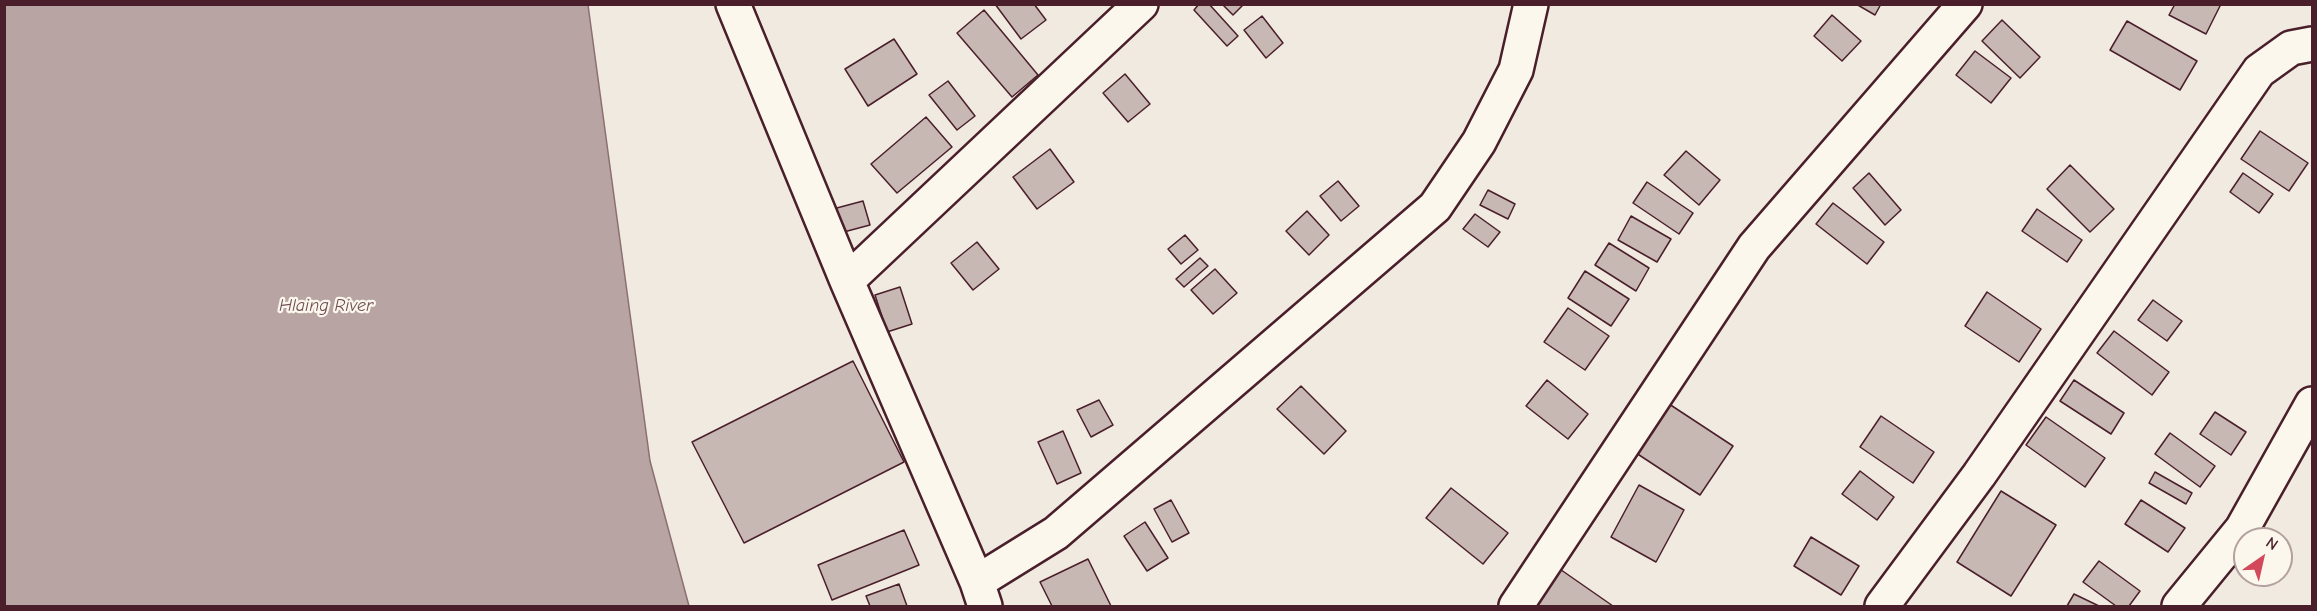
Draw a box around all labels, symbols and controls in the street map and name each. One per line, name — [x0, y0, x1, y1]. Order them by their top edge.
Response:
water label: Hlaing River — [279, 295, 373, 317]
north arrow — [2233, 527, 2293, 587]
text: N — [2263, 533, 2281, 554]

